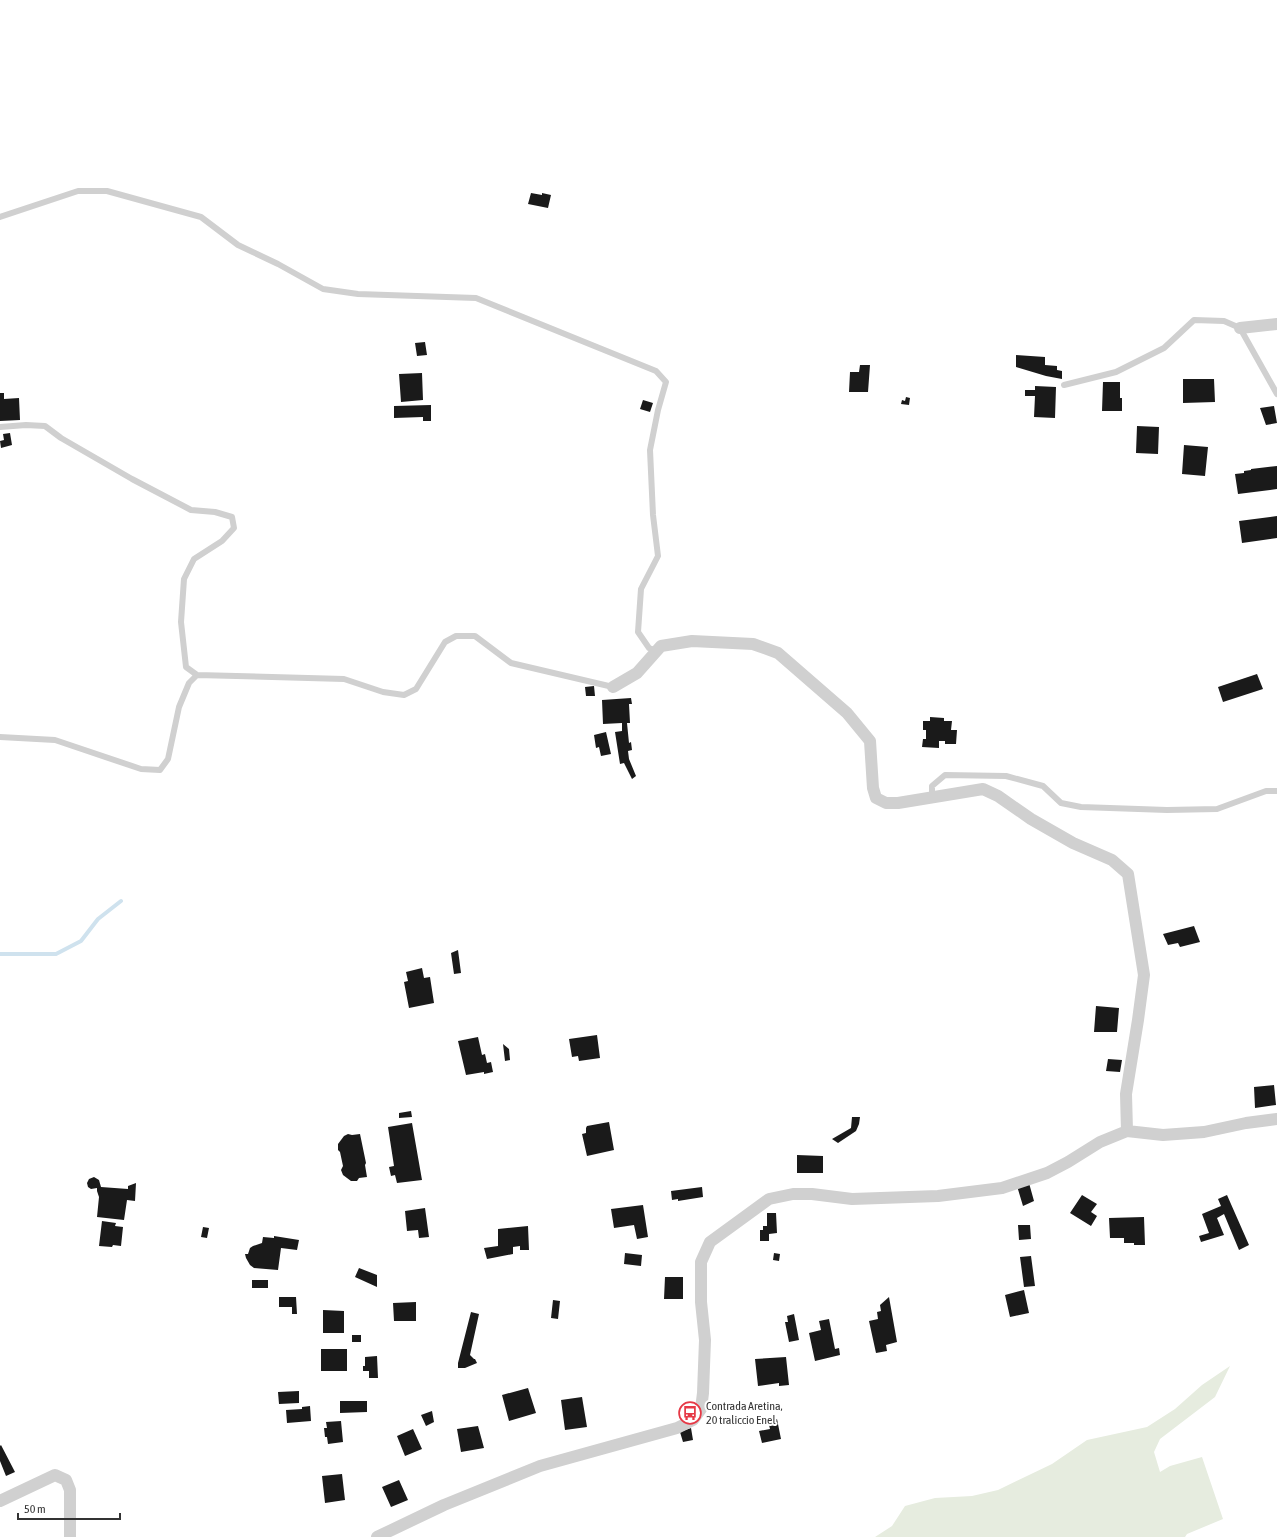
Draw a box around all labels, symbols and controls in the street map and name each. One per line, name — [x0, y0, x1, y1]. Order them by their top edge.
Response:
place label: Contrada Aretina, 20 traliccio Enel — [706, 1399, 783, 1427]
bus stop icon: Contrada Aretina, 20 traliccio Enel — [677, 1400, 703, 1426]
scale bar — [18, 1495, 120, 1521]
text: 50 m — [24, 1502, 46, 1516]

